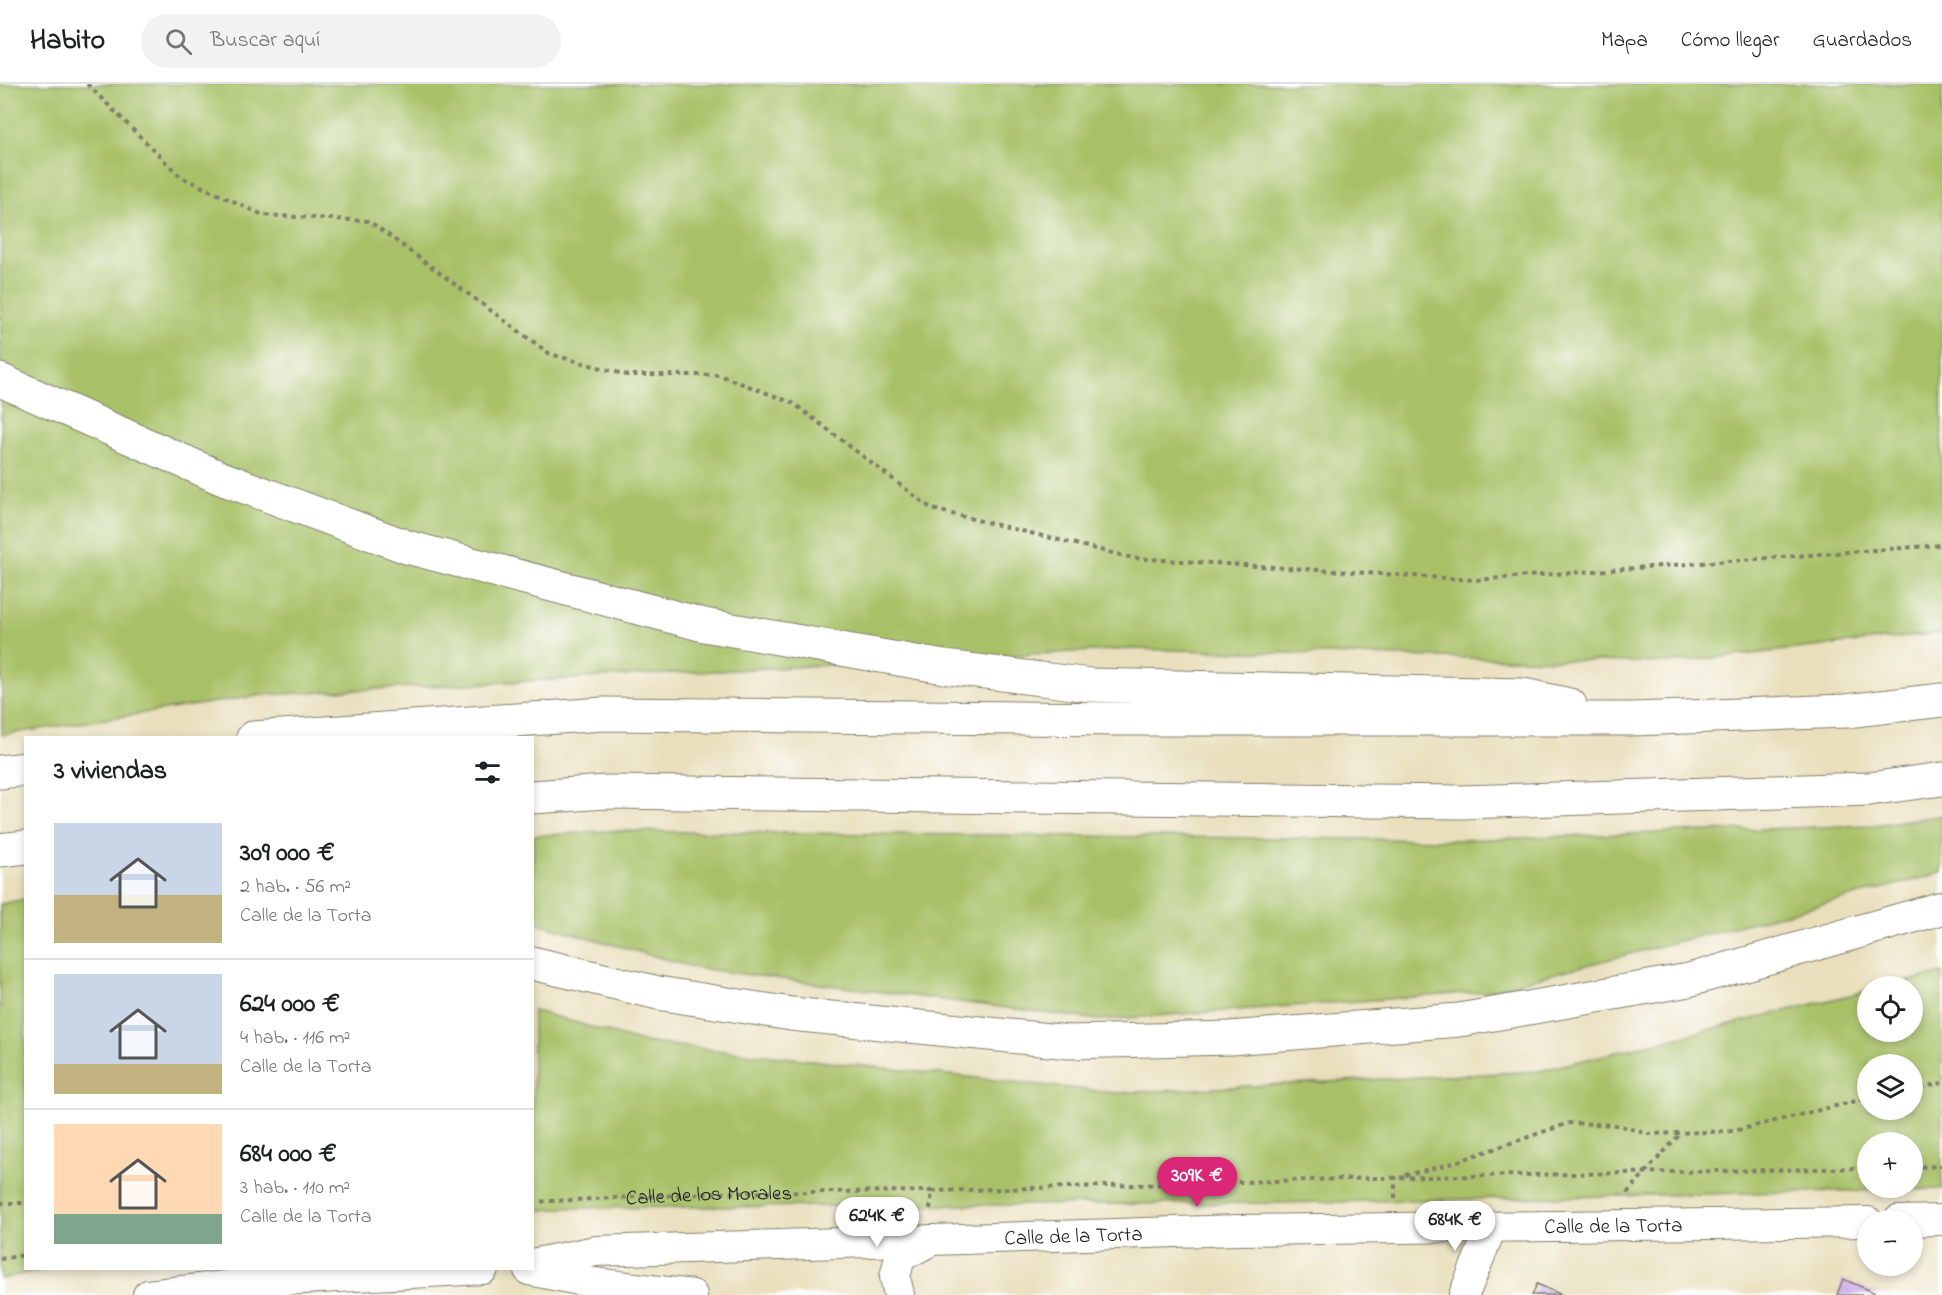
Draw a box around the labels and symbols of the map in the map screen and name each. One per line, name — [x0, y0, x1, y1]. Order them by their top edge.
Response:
pin: 309K € — [1148, 1157, 1246, 1208]
street label: Calle de los Morales — [625, 1179, 792, 1214]
pin: 624K € — [828, 1197, 926, 1248]
pin: 684K € — [1406, 1201, 1504, 1252]
street label: Calle de la Torta — [1544, 1211, 1683, 1243]
street label: Calle de la Torta — [1004, 1220, 1143, 1255]

